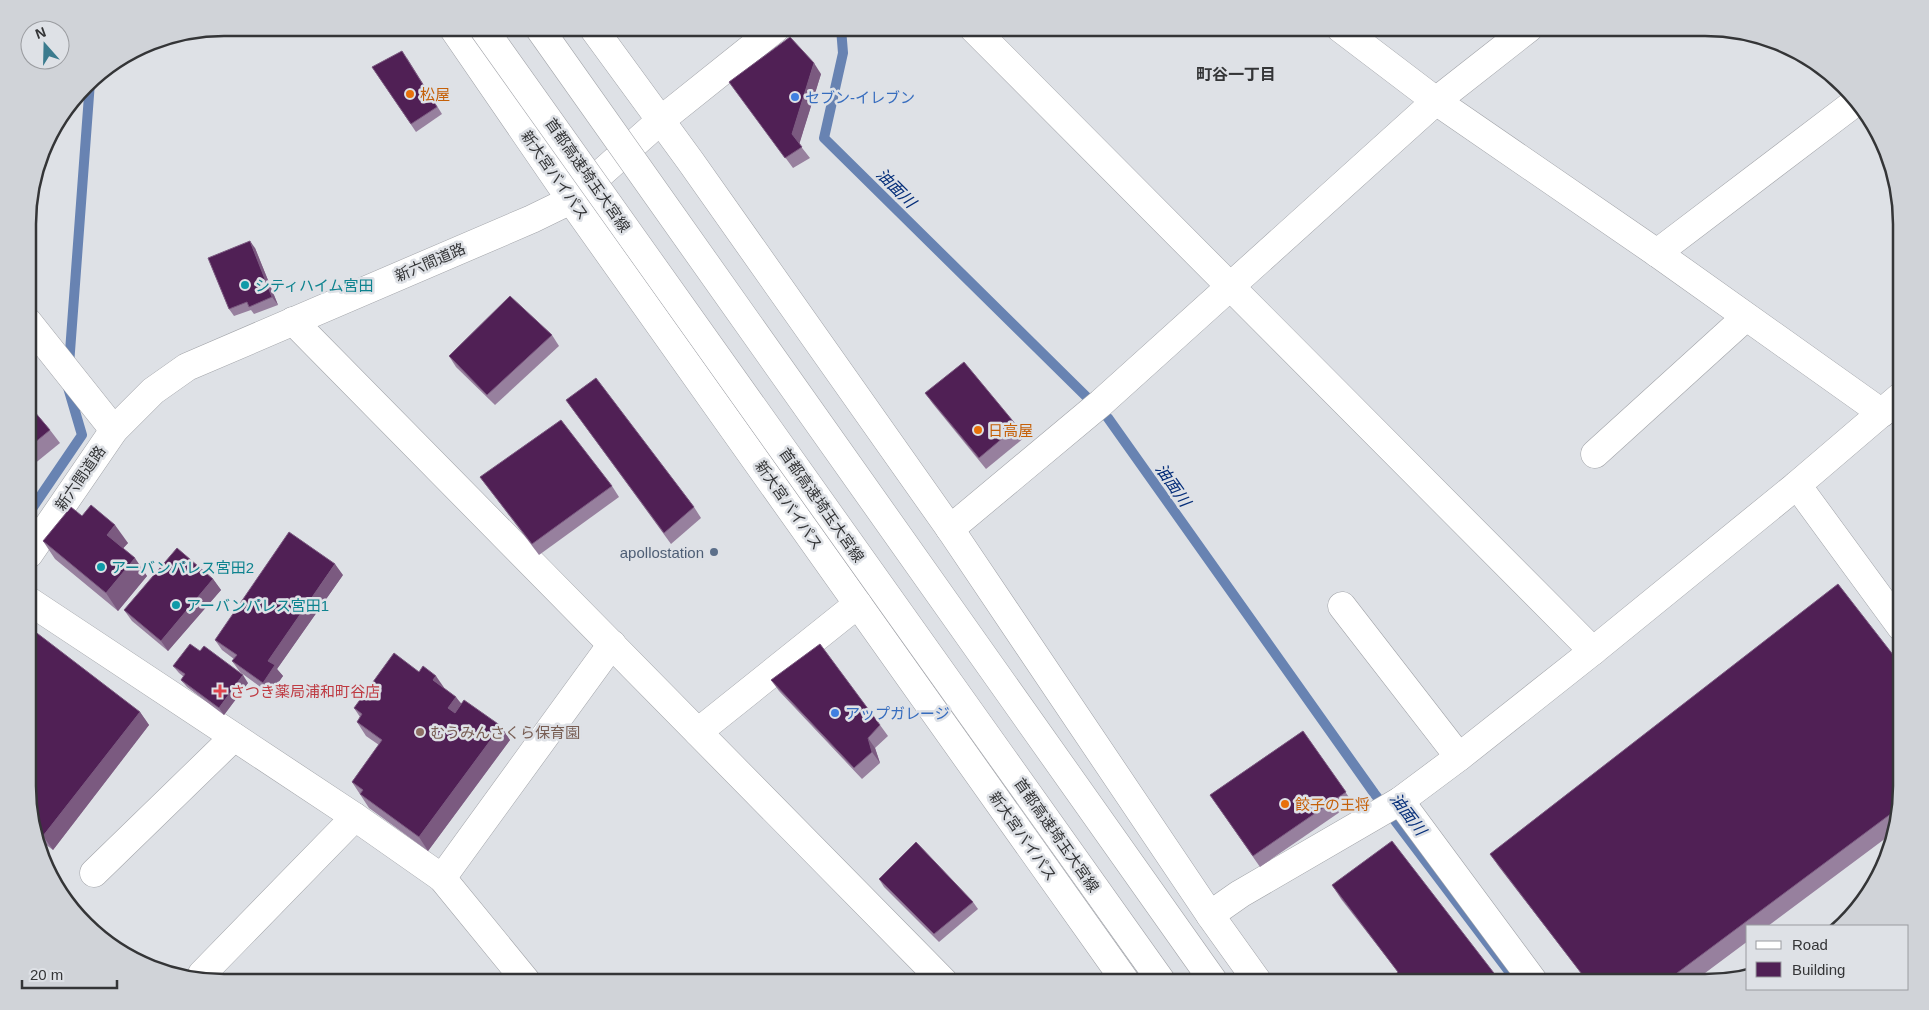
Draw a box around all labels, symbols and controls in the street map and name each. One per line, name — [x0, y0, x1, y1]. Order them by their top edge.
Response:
north arrow — [20, 20, 70, 70]
text: N — [33, 24, 48, 42]
district label: 町谷一丁目 — [1196, 66, 1276, 83]
place label: 松屋 — [420, 86, 450, 103]
marker: 松屋 — [404, 88, 416, 100]
place label: セブン-イレブン — [805, 89, 915, 106]
marker: セブン-イレブン — [789, 91, 801, 103]
street label: 首都高速埼玉大宮線 — [542, 115, 634, 235]
street label: 新大宮バイパス — [518, 127, 592, 223]
water label: 油面川 — [873, 165, 920, 212]
street label: 新六間道路 — [392, 240, 468, 284]
place label: シティハイム宮田 — [255, 277, 374, 294]
marker: シティハイム宮田 — [239, 279, 251, 291]
place label: 日高屋 — [988, 422, 1033, 439]
marker: 日高屋 — [972, 424, 984, 436]
street label: 新六間道路 — [52, 442, 108, 514]
street label: 首都高速埼玉大宮線 — [776, 445, 868, 565]
street label: 新大宮バイパス — [752, 457, 826, 553]
water label: 油面川 — [1152, 460, 1195, 511]
place label: apollostation — [620, 544, 704, 561]
marker: apollostation — [708, 546, 720, 558]
place label: アーバンパレス宮田2 — [111, 559, 254, 576]
marker: アーバンパレス宮田2 — [95, 561, 107, 573]
place label: アーバンパレス宮田1 — [186, 597, 329, 614]
marker: アーバンパレス宮田1 — [170, 599, 182, 611]
place label: さつき薬局浦和町谷店 — [230, 683, 380, 700]
marker: さつき薬局浦和町谷店 — [214, 685, 226, 697]
place label: アップガレージ — [845, 705, 950, 722]
marker: アップガレージ — [829, 707, 841, 719]
place label: むうみんさくら保育園 — [430, 724, 580, 741]
marker: むうみんさくら保育園 — [414, 726, 426, 738]
street label: 首都高速埼玉大宮線 — [1011, 775, 1103, 895]
street label: 新大宮バイパス — [986, 788, 1060, 884]
water label: 油面川 — [1387, 790, 1430, 840]
place label: 餃子の王将 — [1295, 796, 1370, 813]
marker: 餃子の王将 — [1279, 798, 1291, 810]
legend — [1746, 925, 1909, 990]
text: Road — [1792, 936, 1828, 953]
scale bar — [22, 958, 118, 990]
text: Building — [1792, 961, 1845, 978]
text: 20 m — [30, 966, 63, 983]

